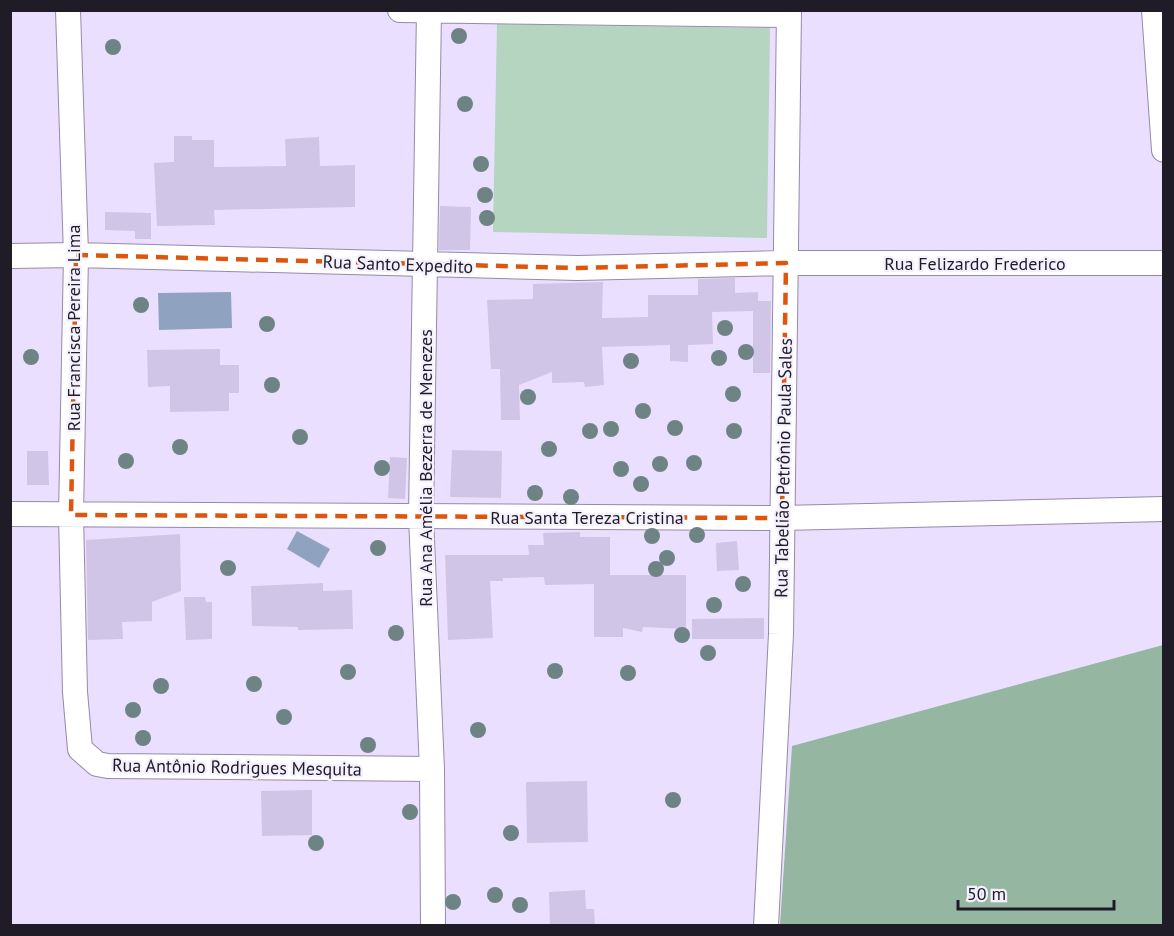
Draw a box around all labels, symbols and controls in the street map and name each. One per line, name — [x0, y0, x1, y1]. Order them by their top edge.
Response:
street label: Rua Francisca Pereira Lima — [62, 225, 85, 431]
street label: Rua Santo Expedito — [322, 250, 474, 278]
street label: Rua Felizardo Frederico — [884, 252, 1066, 275]
street label: Rua Ana Amélia Bezerra de Menezes — [414, 329, 437, 607]
street label: Rua Tabelião Petrônio Paula Sales — [769, 338, 797, 598]
street label: Rua Santa Tereza Cristina — [490, 506, 684, 529]
street label: Rua Antônio Rodrigues Mesquita — [112, 753, 362, 781]
scale bar — [958, 873, 1114, 911]
text: 50 m — [967, 882, 1006, 905]

